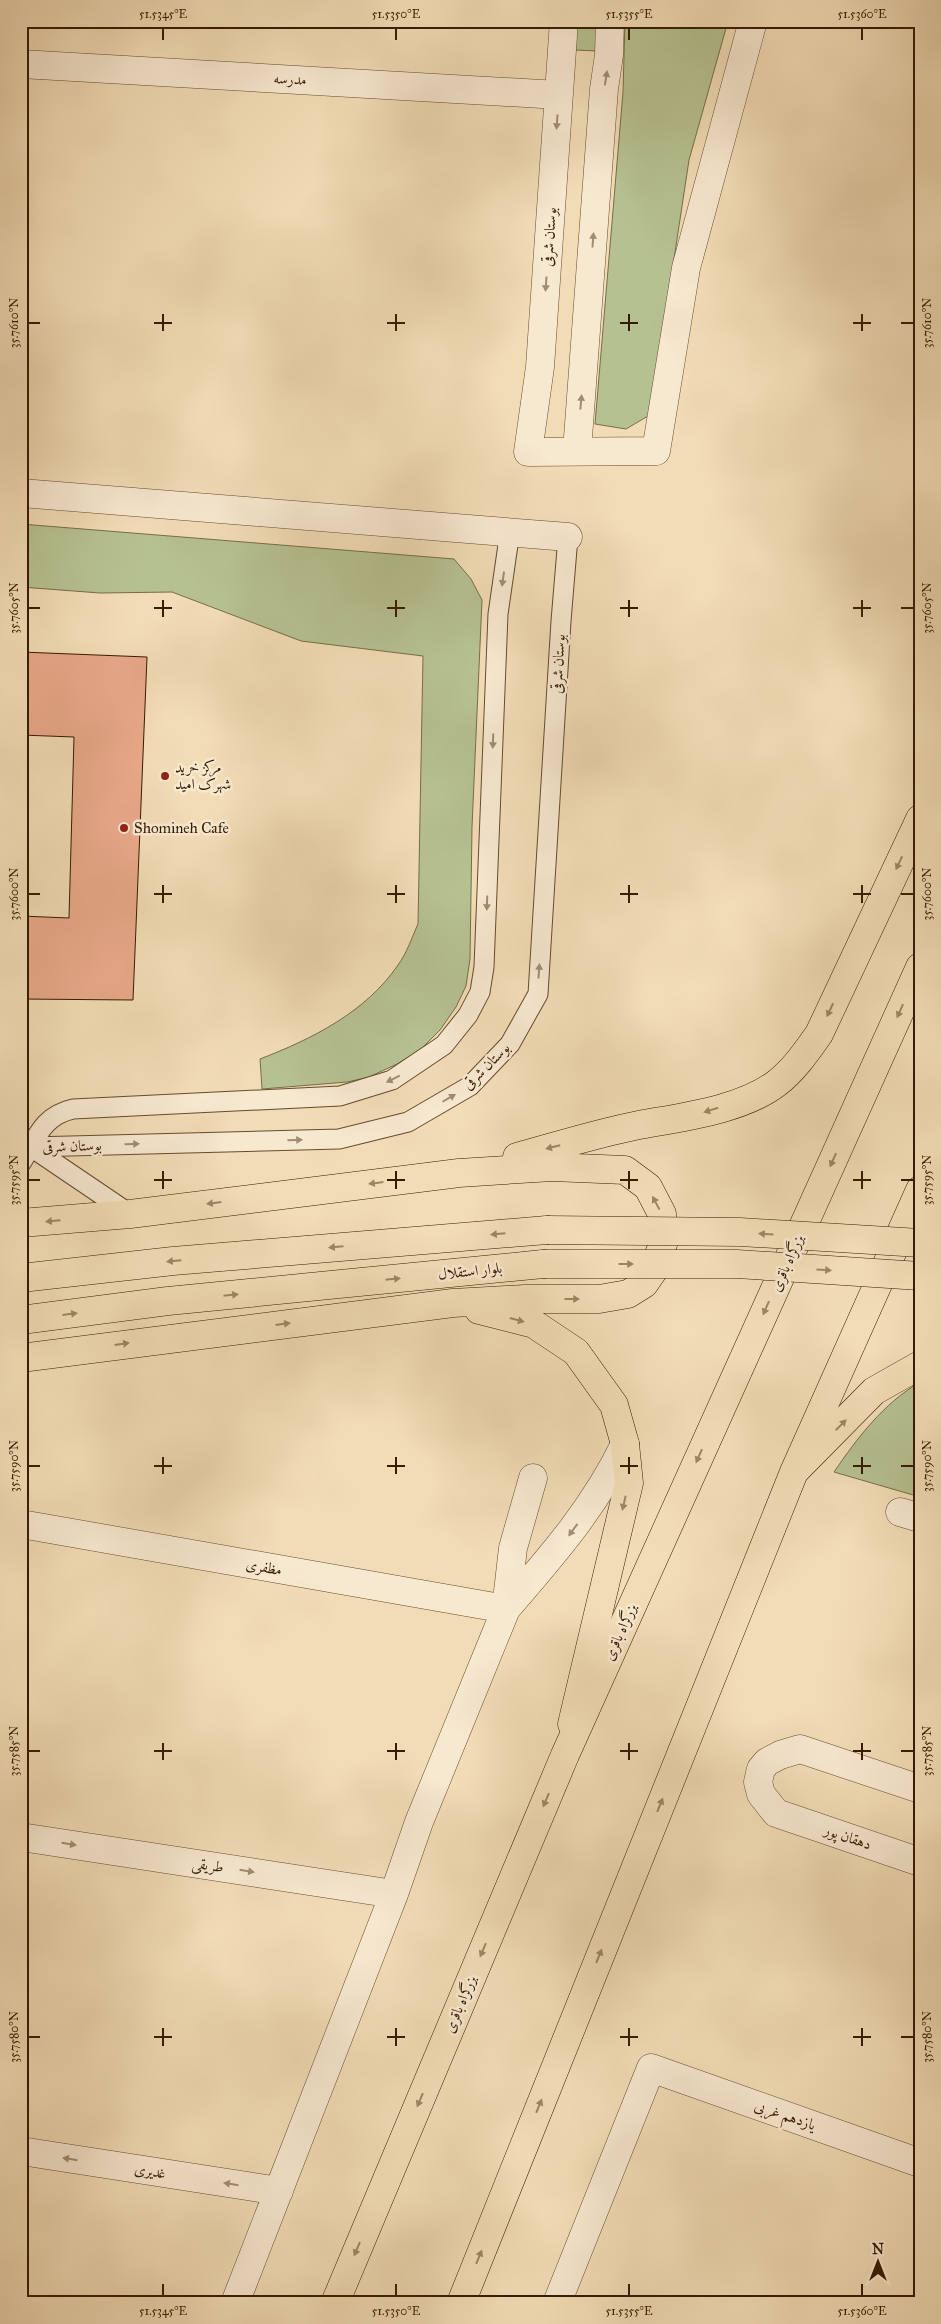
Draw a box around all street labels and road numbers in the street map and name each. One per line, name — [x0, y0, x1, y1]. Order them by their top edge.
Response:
street label: مدرسه — [273, 69, 307, 89]
street label: بوستان شرقی — [538, 206, 561, 267]
street label: بوستان شرقی — [547, 634, 570, 694]
street label: بوستان شرقی — [459, 1038, 514, 1094]
street label: بوستان شرقی — [42, 1136, 102, 1157]
street label: بزرگراه باقری — [766, 1231, 809, 1295]
street label: بلوار استقلال — [437, 1259, 503, 1283]
street label: مظفری — [244, 1555, 283, 1580]
street label: بزرگراه باقری — [599, 1600, 642, 1664]
street label: دهقان پور — [820, 1820, 874, 1855]
street label: طریقی — [191, 1854, 225, 1878]
street label: بزرگراه باقری — [439, 1972, 481, 2036]
street label: یازدهم غربی — [750, 2096, 819, 2139]
street label: غدیری — [133, 2160, 167, 2182]

